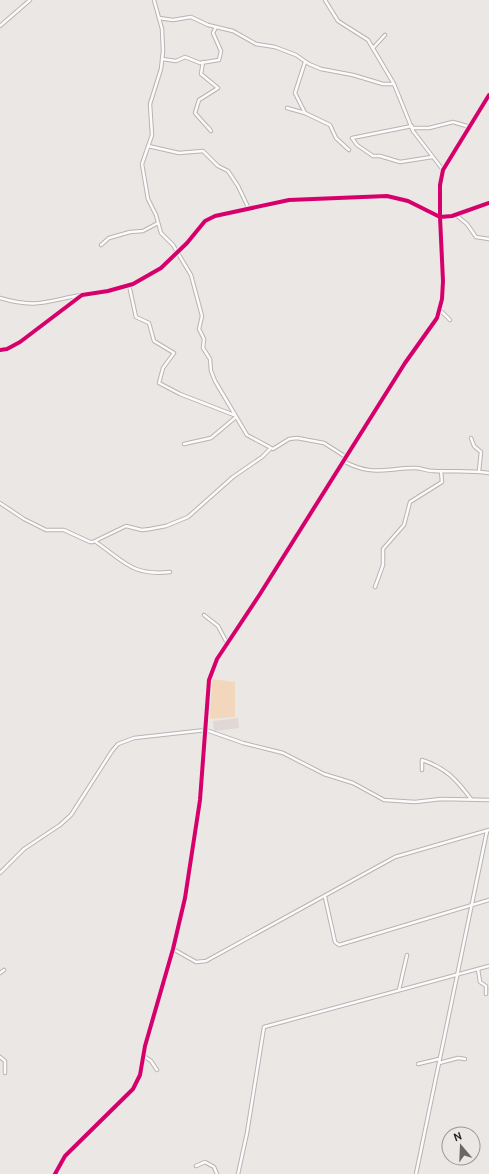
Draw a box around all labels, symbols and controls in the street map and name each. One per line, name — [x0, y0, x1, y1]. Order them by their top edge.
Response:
north arrow — [441, 1126, 481, 1166]
text: N — [452, 1129, 464, 1144]

